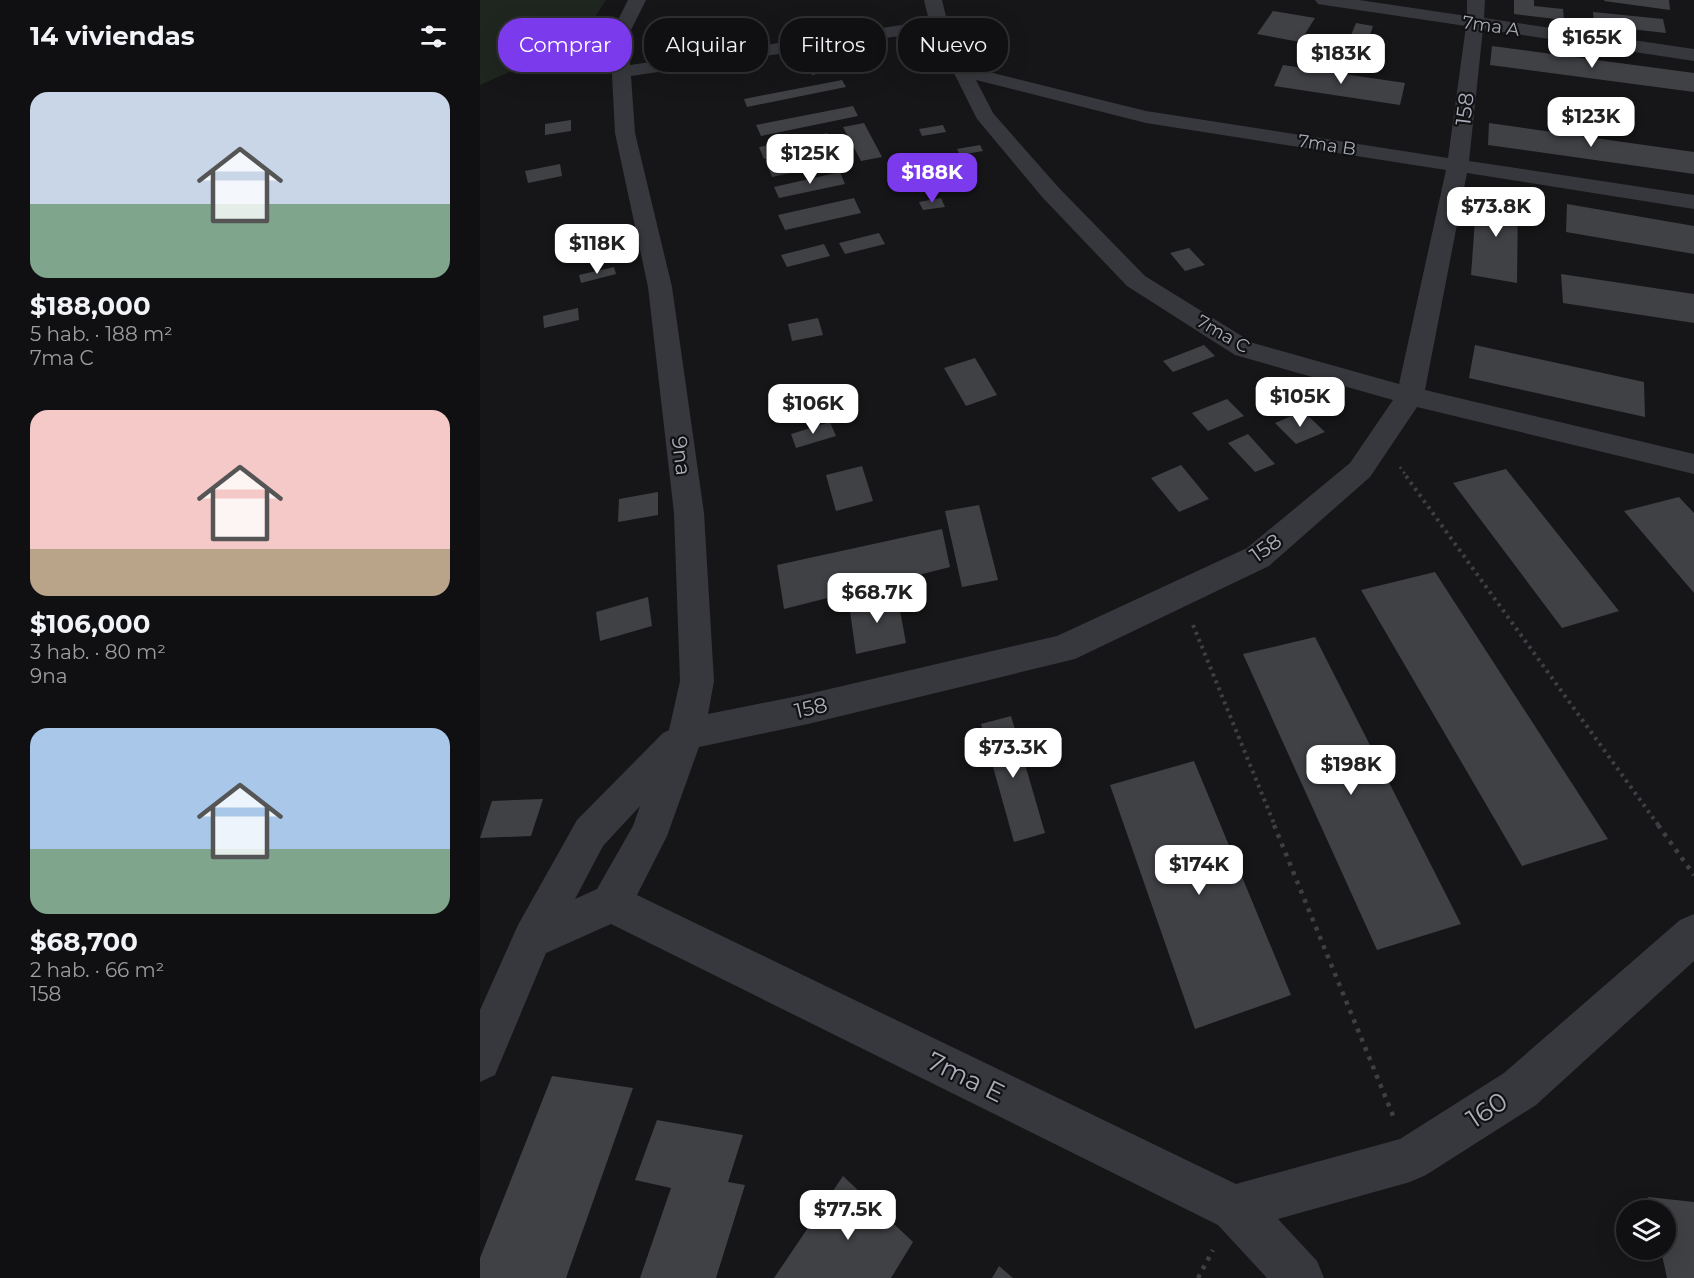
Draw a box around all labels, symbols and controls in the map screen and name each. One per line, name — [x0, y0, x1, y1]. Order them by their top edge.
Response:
street label: 7ma A — [1461, 11, 1521, 41]
chip: Comprar — [498, 18, 632, 72]
chip: Alquilar — [644, 18, 768, 72]
chip: Filtros — [780, 18, 886, 72]
chip: Nuevo — [898, 18, 1008, 72]
pin: $165K — [1550, 18, 1634, 69]
text: 14 viviendas — [30, 20, 195, 52]
icon: filters — [417, 20, 450, 53]
text: $165K — [1562, 25, 1622, 49]
pin: $183K — [1299, 34, 1383, 85]
text: $183K — [1311, 41, 1371, 65]
street label: 158 — [1450, 91, 1479, 127]
pin: $123K — [1549, 97, 1633, 148]
text: $123K — [1562, 104, 1620, 128]
street label: 7ma B — [1297, 130, 1357, 160]
icon: home — [186, 131, 294, 239]
pin: $125K — [768, 134, 852, 185]
text: $125K — [781, 141, 839, 165]
pin: $188K — [890, 153, 974, 204]
text: $188K — [901, 160, 963, 184]
pin: $73.8K — [1447, 187, 1545, 238]
text: $73.8K — [1461, 194, 1531, 218]
pin: $118K — [555, 224, 639, 275]
text: $118K — [569, 231, 625, 255]
text: $188,000 — [30, 290, 151, 322]
street label: 7ma C — [1193, 310, 1254, 358]
text: 5 hab. · 188 m² — [30, 322, 173, 346]
text: 7ma C — [30, 346, 94, 370]
pin: $105K — [1258, 377, 1342, 428]
pin: $106K — [771, 384, 855, 435]
text: $105K — [1270, 384, 1330, 408]
text: $106K — [782, 391, 844, 415]
street label: 9na — [667, 435, 696, 477]
icon: home — [186, 449, 294, 557]
street label: 158 — [1245, 528, 1286, 567]
pin: $68.7K — [828, 573, 926, 624]
text: $68.7K — [841, 580, 913, 604]
text: $106,000 — [30, 608, 150, 640]
text: 3 hab. · 80 m² — [30, 640, 166, 664]
text: 9na — [30, 664, 68, 688]
street label: 158 — [792, 692, 830, 723]
pin: $73.3K — [964, 728, 1062, 779]
text: $73.3K — [979, 735, 1047, 759]
pin: $198K — [1309, 745, 1393, 796]
text: $198K — [1320, 752, 1382, 776]
icon: home — [186, 767, 294, 875]
pin: $174K — [1157, 845, 1241, 896]
text: $174K — [1169, 852, 1229, 876]
text: $68,700 — [30, 926, 138, 958]
text: 2 hab. · 66 m² — [30, 958, 164, 982]
text: 158 — [30, 982, 61, 1006]
street label: 7ma E — [922, 1045, 1010, 1109]
street label: 160 — [1460, 1085, 1514, 1135]
pin: $77.5K — [799, 1190, 897, 1241]
text: $77.5K — [814, 1197, 882, 1221]
map controls — [1616, 1200, 1676, 1260]
button: layers — [1616, 1200, 1676, 1260]

